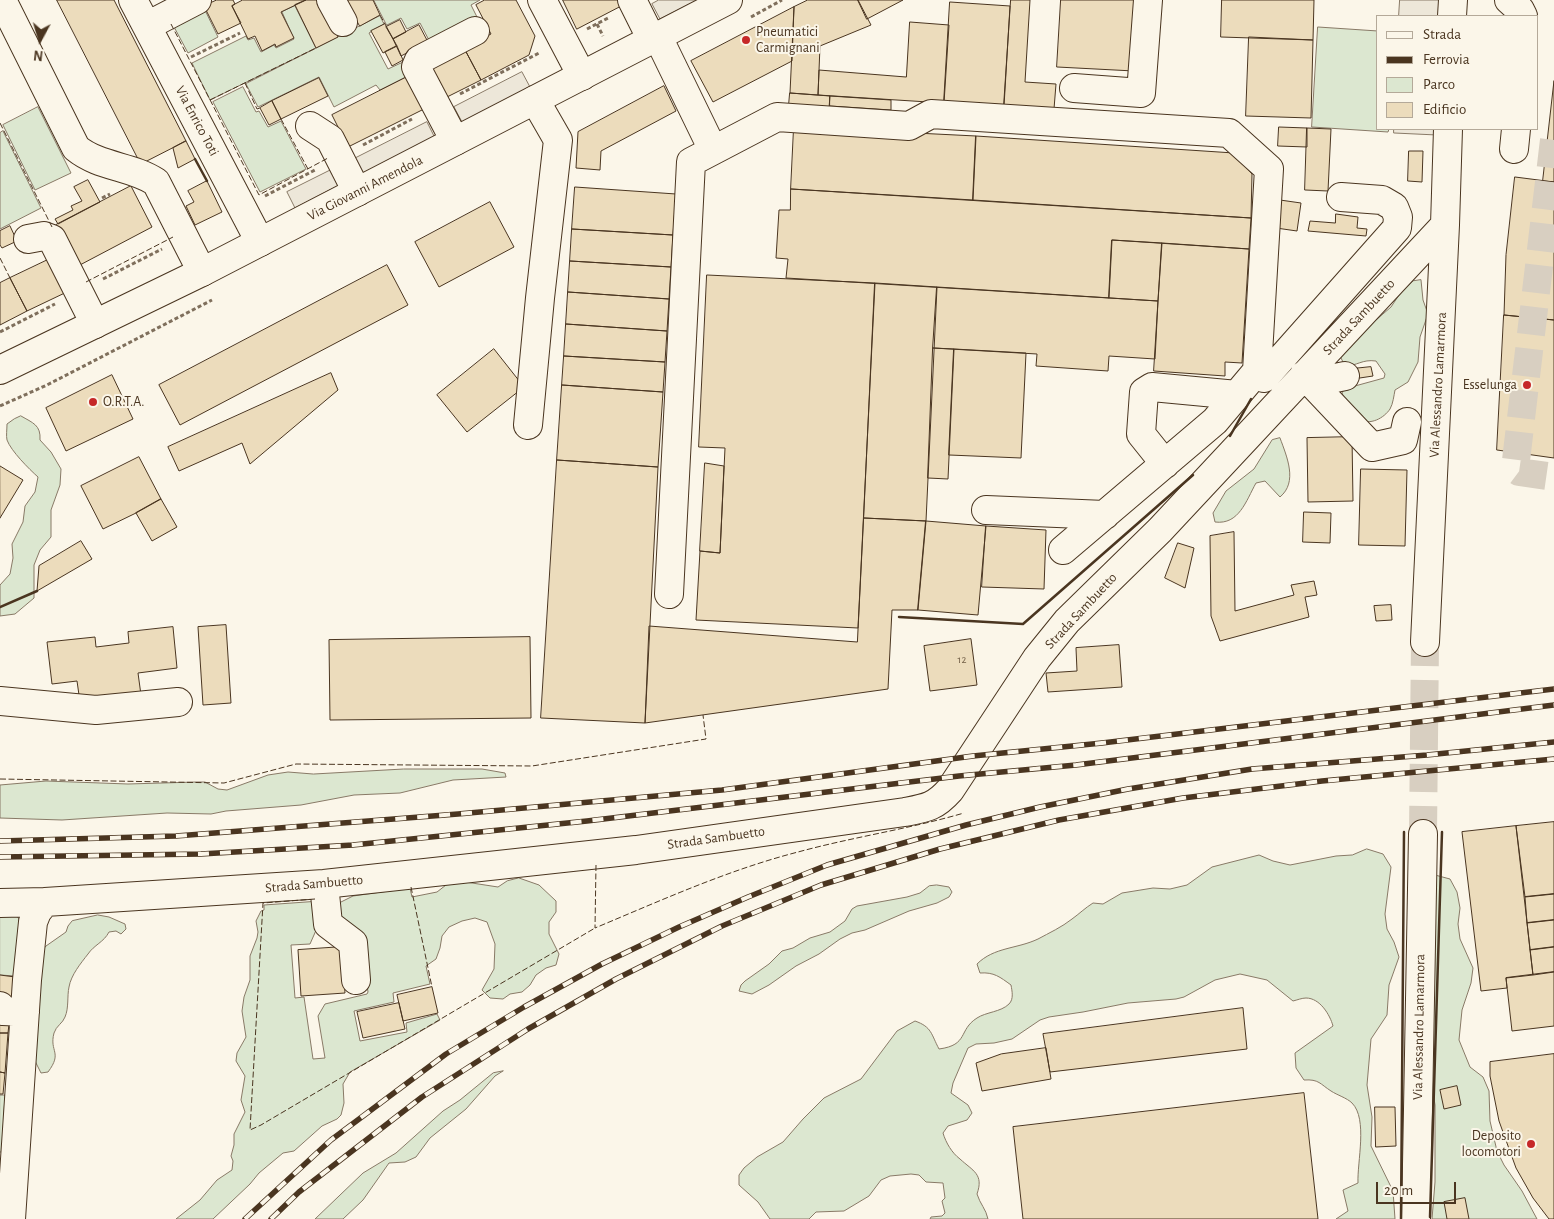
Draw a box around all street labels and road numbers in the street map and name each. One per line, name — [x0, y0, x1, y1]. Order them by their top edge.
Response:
street label: Via Enrico Toti — [172, 83, 222, 159]
street label: Via Giovanni Amendola — [304, 152, 426, 224]
street label: Strada Sambuetto — [1319, 275, 1399, 359]
street label: Via Alessandro Lamarmora — [1426, 312, 1450, 458]
street label: Strada Sambuetto — [1041, 569, 1121, 653]
street label: Strada Sambuetto — [666, 823, 766, 853]
street label: Strada Sambuetto — [264, 871, 364, 897]
street label: Via Alessandro Lamarmora — [1409, 954, 1429, 1100]

